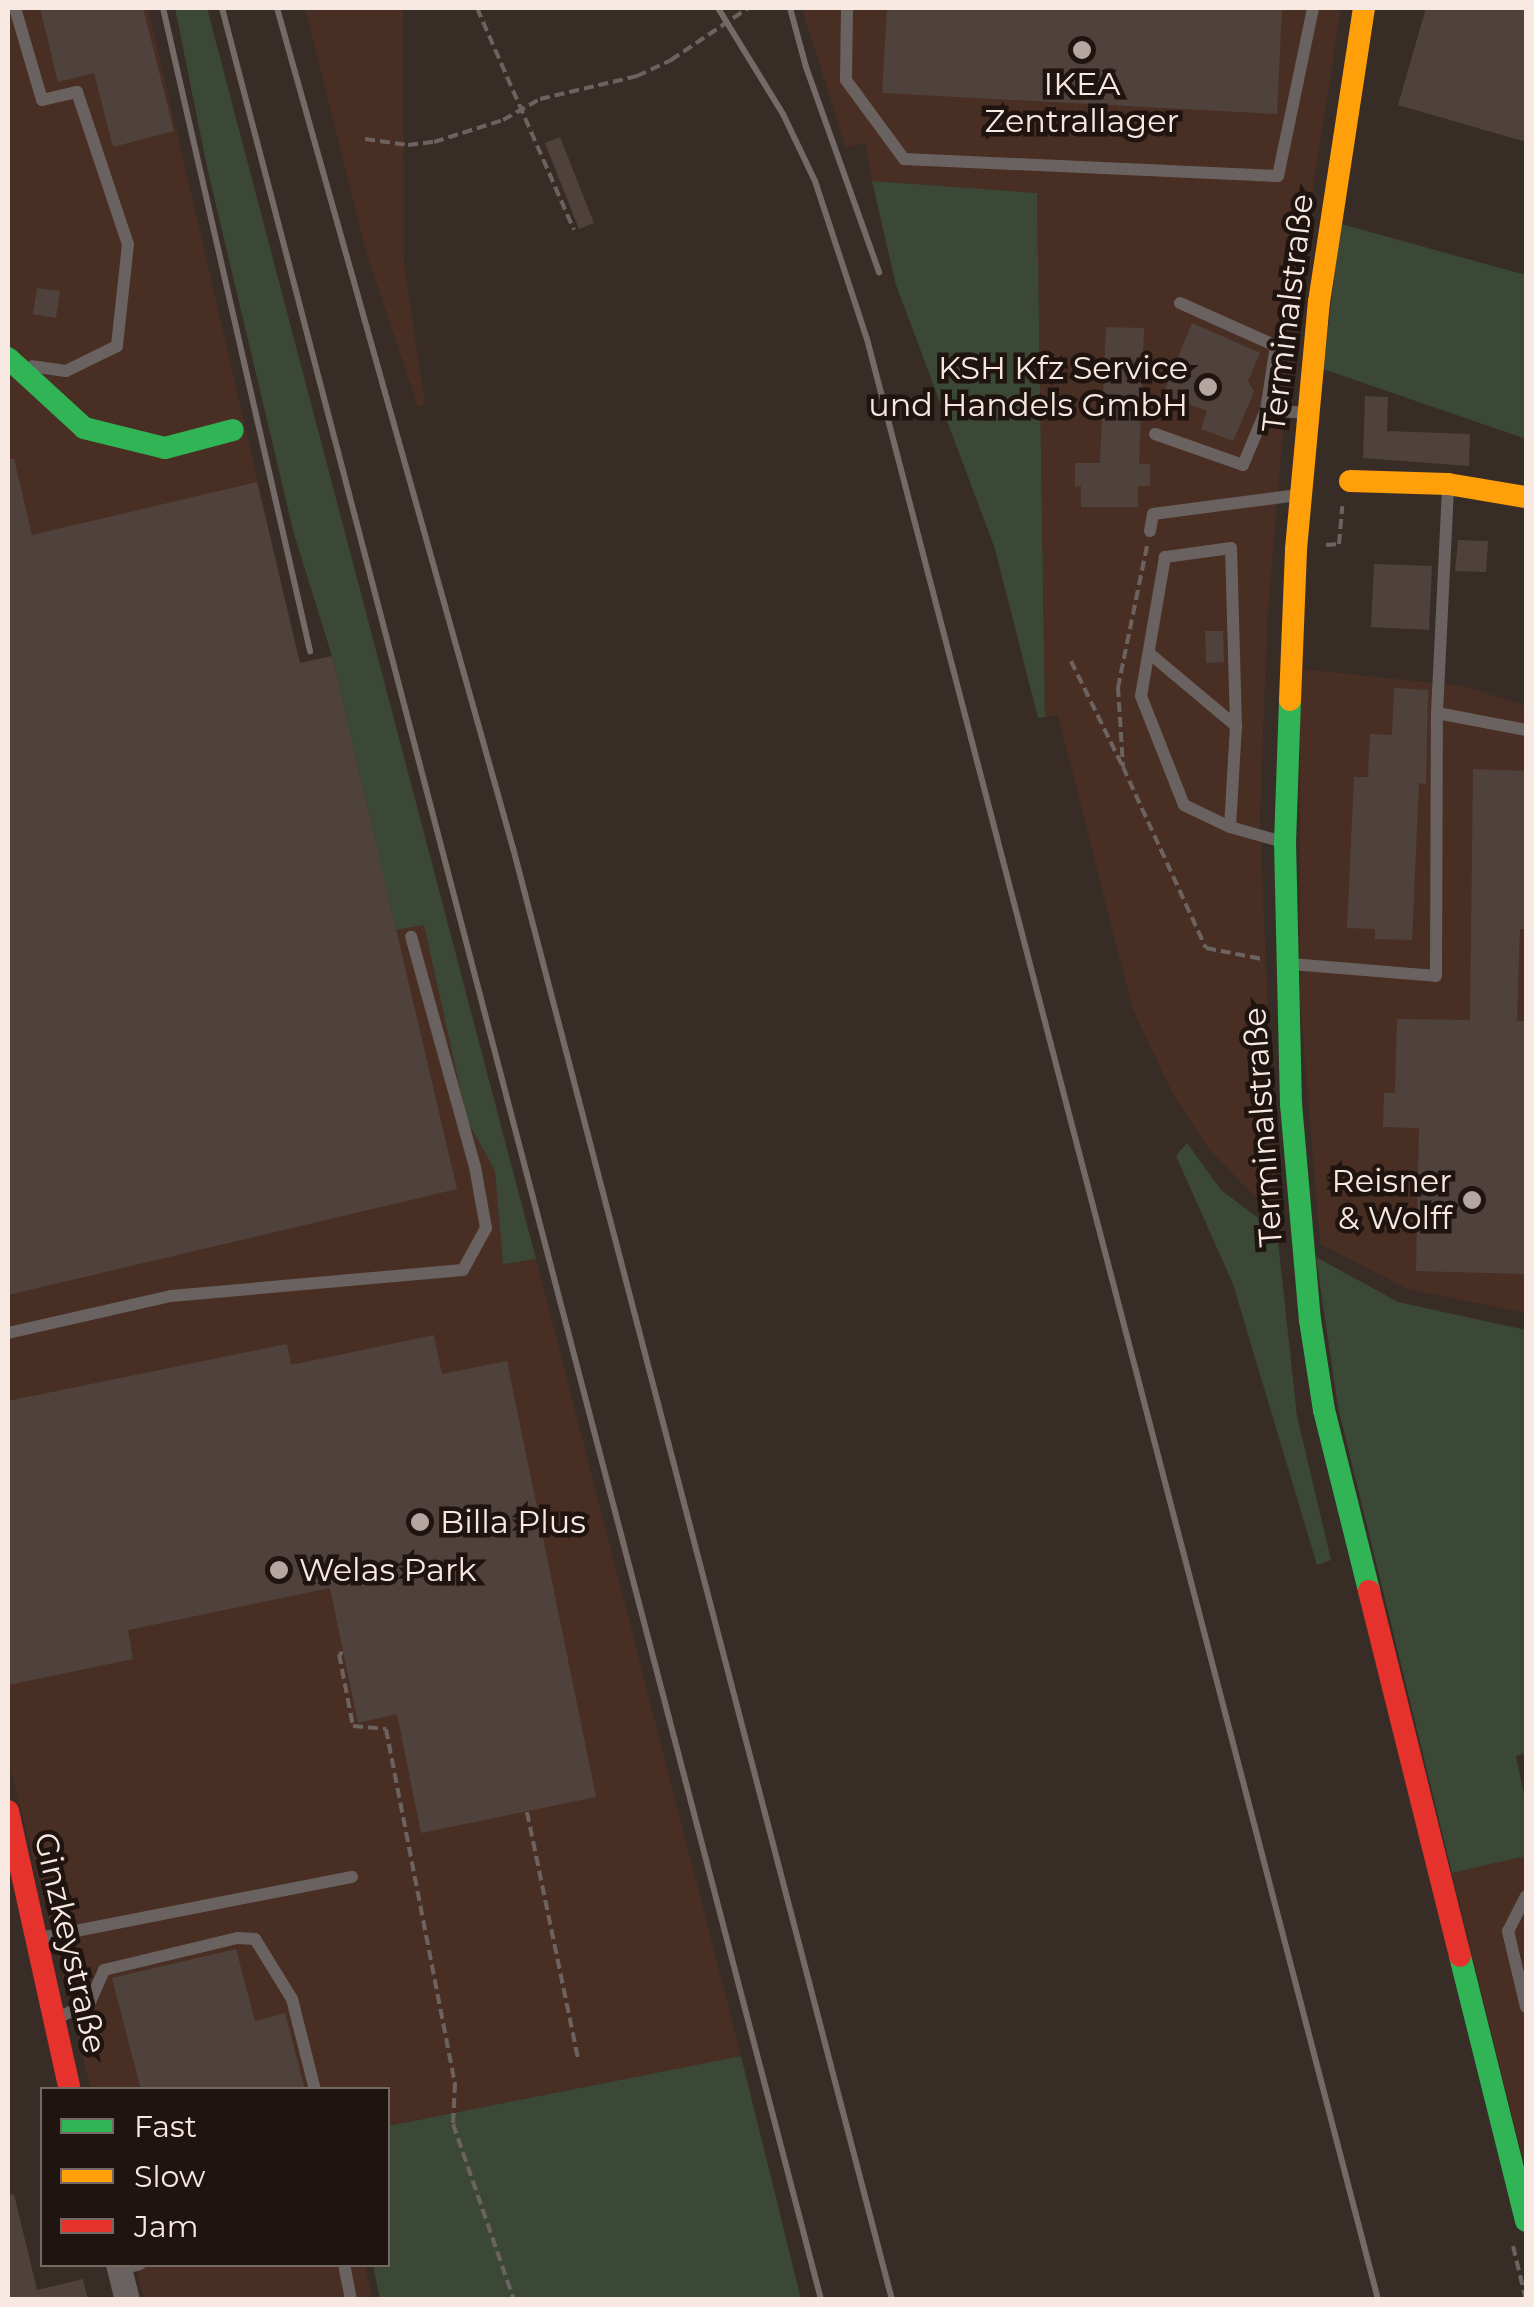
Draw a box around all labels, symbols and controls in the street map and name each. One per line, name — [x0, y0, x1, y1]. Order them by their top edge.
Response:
marker: IKEA Zentrallager — [1071, 39, 1093, 61]
place label: IKEA Zentrallager — [985, 66, 1179, 141]
street label: Terminalstraße — [1254, 192, 1322, 434]
place label: KSH Kfz Service und Handels GmbH — [868, 350, 1188, 425]
marker: KSH Kfz Service und Handels GmbH — [1197, 376, 1219, 398]
street label: Terminalstraße — [1235, 1006, 1291, 1248]
place label: Reisner & Wolff — [1332, 1163, 1452, 1238]
marker: Reisner & Wolff — [1461, 1189, 1483, 1211]
place label: Billa Plus — [440, 1503, 586, 1541]
marker: Billa Plus — [409, 1511, 431, 1533]
place label: Welas Park — [299, 1551, 477, 1589]
marker: Welas Park — [268, 1559, 290, 1581]
street label: Ginzkeystraße — [26, 1829, 114, 2057]
legend — [40, 2087, 390, 2267]
text: Fast — [134, 2108, 197, 2145]
text: Slow — [134, 2158, 205, 2195]
text: Jam — [134, 2208, 199, 2245]

